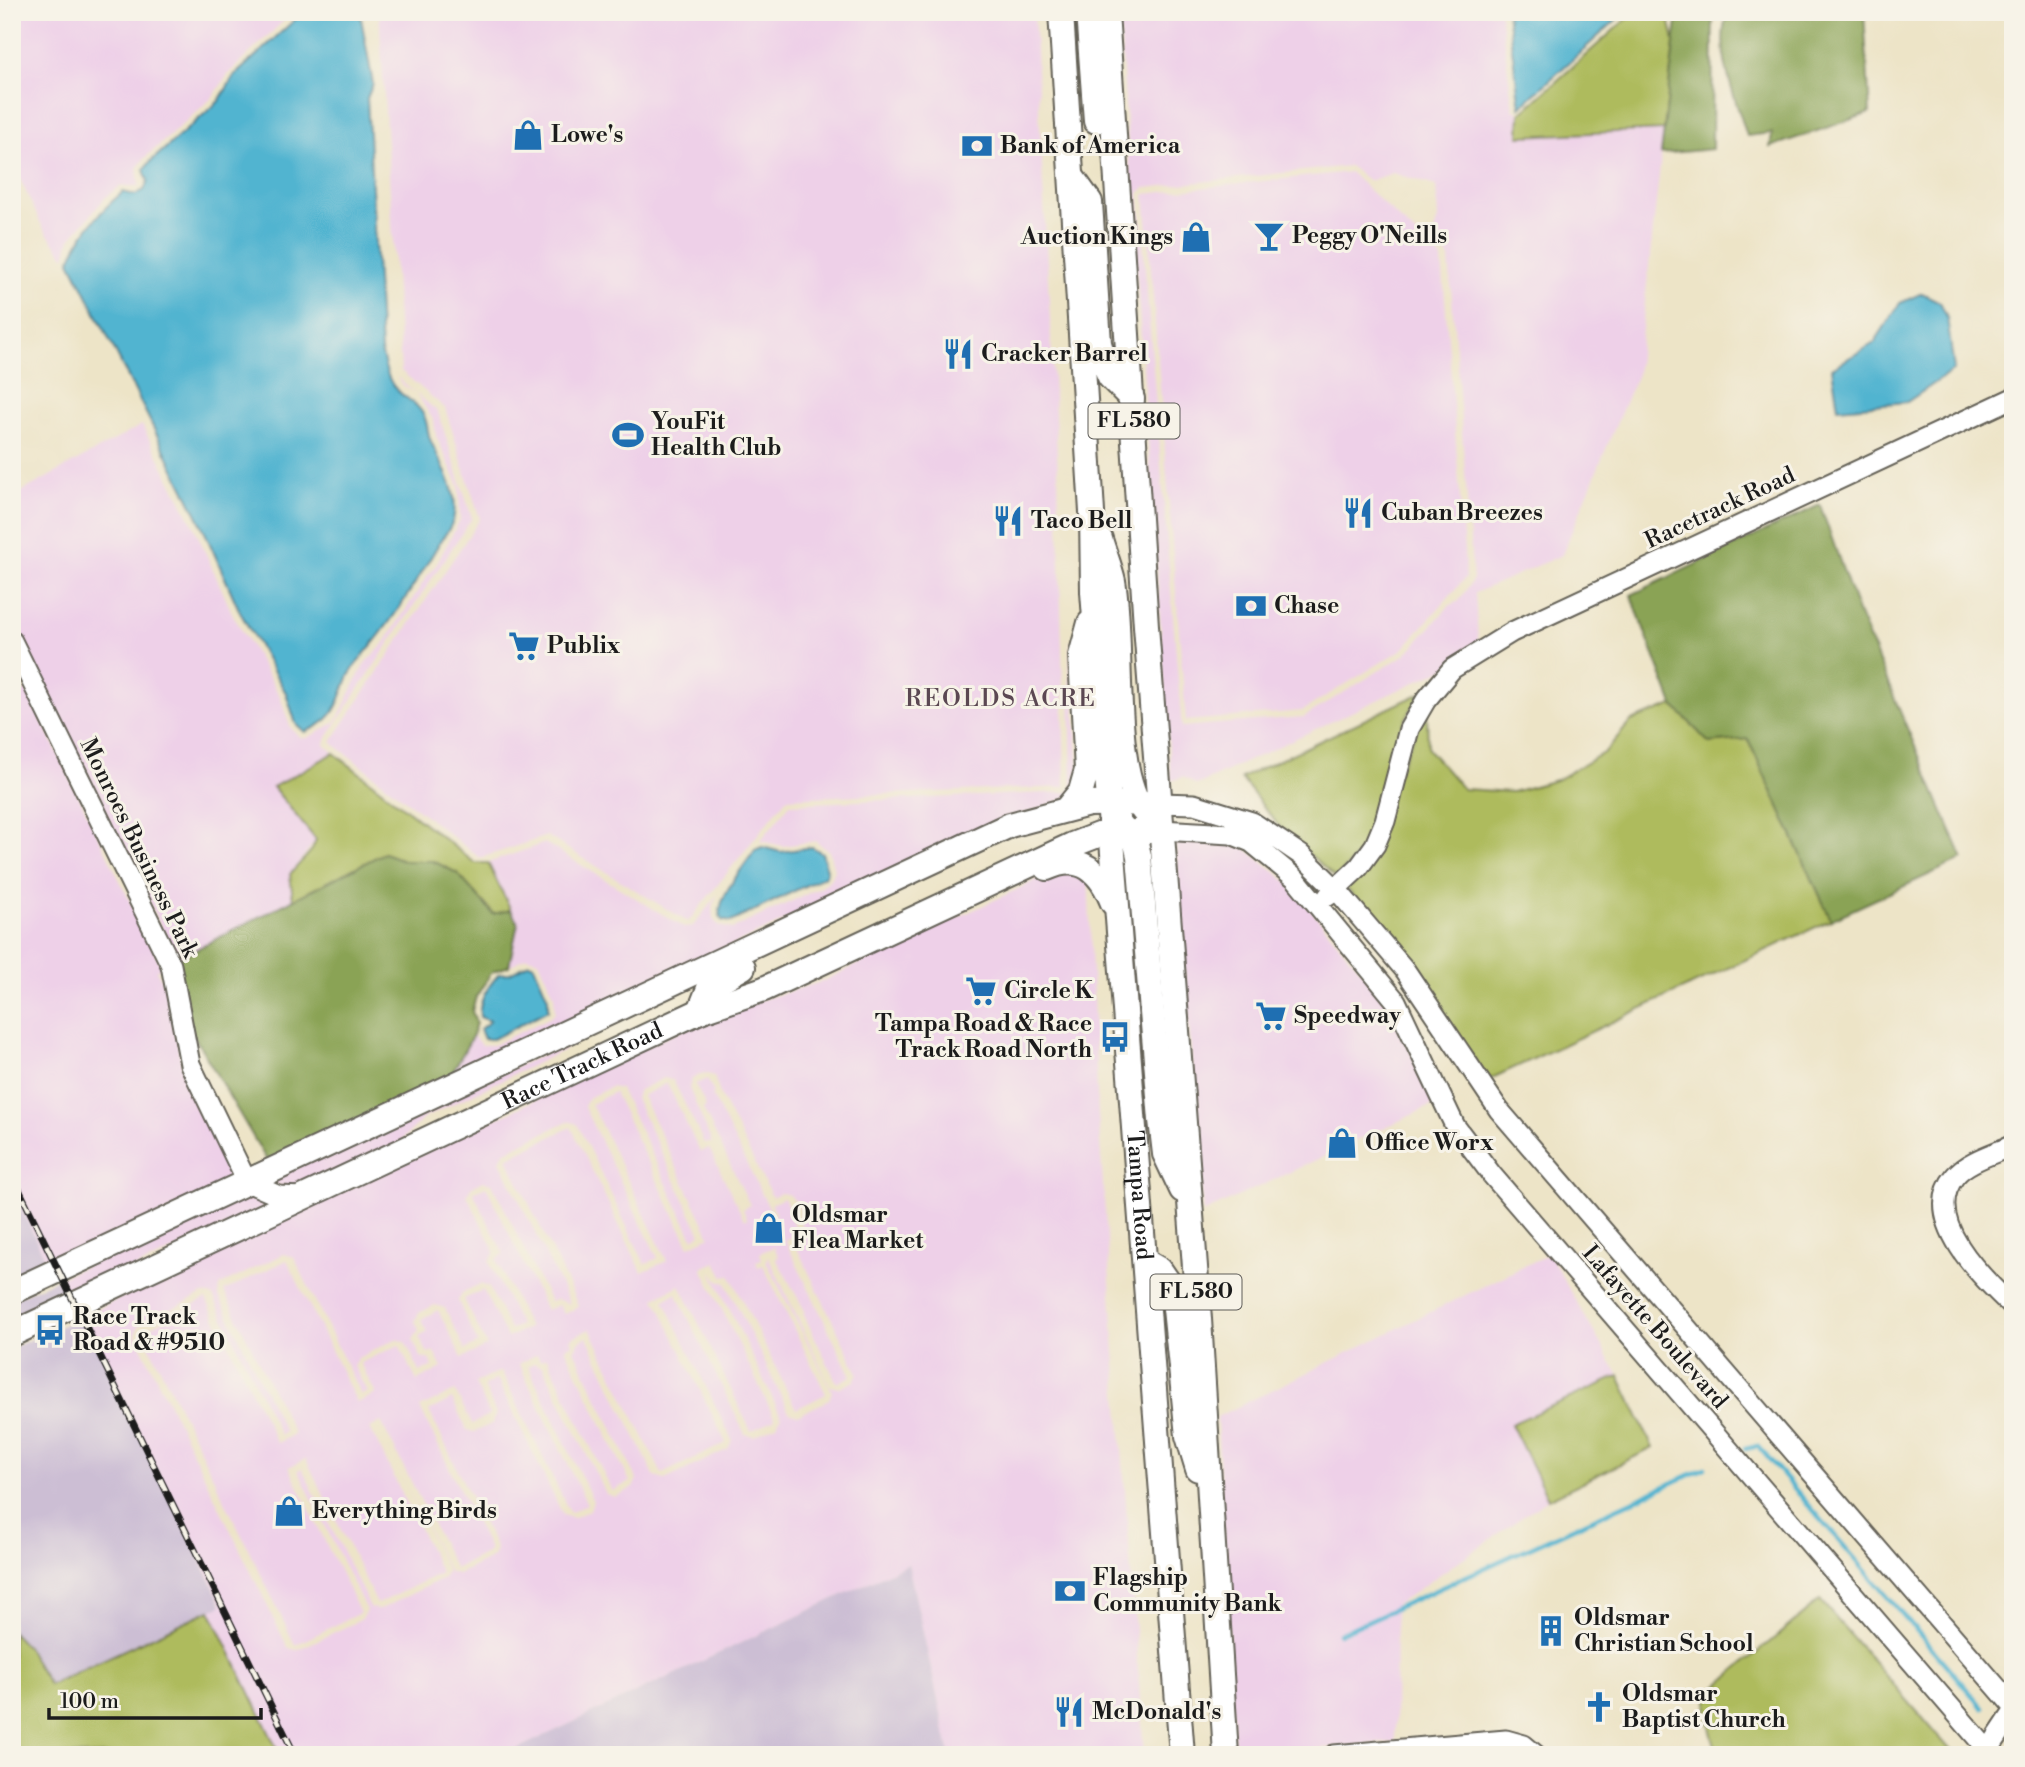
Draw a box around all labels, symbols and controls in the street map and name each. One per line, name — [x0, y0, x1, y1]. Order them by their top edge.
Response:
shop icon: Lowe's — [511, 118, 545, 152]
place label: Lowe's — [551, 121, 623, 149]
bank icon: Bank of America — [960, 129, 994, 163]
place label: Bank of America — [1000, 132, 1181, 160]
bar icon: Peggy O'Neills — [1252, 219, 1286, 253]
shop icon: Auction Kings — [1179, 220, 1213, 254]
place label: Peggy O'Neills — [1292, 222, 1447, 250]
place label: Auction Kings — [1020, 223, 1173, 251]
restaurant icon: Cracker Barrel — [941, 337, 975, 371]
place label: Cracker Barrel — [981, 340, 1148, 368]
road number: FL 580 — [1088, 404, 1180, 438]
place label: YouFit Health Club — [651, 408, 782, 462]
sports icon: YouFit Health Club — [611, 418, 645, 452]
street label: Racetrack Road — [1640, 461, 1800, 555]
restaurant icon: Cuban Breezes — [1341, 496, 1375, 530]
place label: Cuban Breezes — [1381, 499, 1543, 527]
restaurant icon: Taco Bell — [991, 504, 1025, 538]
place label: Taco Bell — [1031, 507, 1133, 535]
bank icon: Chase — [1234, 589, 1268, 623]
place label: Chase — [1274, 592, 1339, 620]
supermarket icon: Publix — [507, 629, 541, 663]
place label: Publix — [547, 632, 621, 660]
district label: REOLDS ACRE — [905, 684, 1097, 714]
street label: Monroes Business Park — [74, 734, 205, 963]
supermarket icon: Circle K — [964, 974, 998, 1008]
place label: Circle K — [1004, 977, 1094, 1005]
supermarket icon: Speedway — [1254, 999, 1288, 1033]
place label: Speedway — [1294, 1002, 1401, 1030]
place label: Tampa Road & Race Track Road North — [875, 1010, 1092, 1064]
street label: Race Track Road — [497, 1017, 667, 1116]
bus stop icon: Tampa Road & Race Track Road North — [1098, 1020, 1132, 1054]
shop icon: Office Worx — [1325, 1126, 1359, 1160]
place label: Office Worx — [1365, 1129, 1494, 1157]
street label: Tampa Road — [1120, 1130, 1158, 1261]
place label: Oldsmar Flea Market — [792, 1201, 924, 1255]
shop icon: Oldsmar Flea Market — [752, 1211, 786, 1245]
street label: Lafayette Boulevard — [1576, 1239, 1734, 1415]
road number: FL 580 — [1150, 1274, 1242, 1310]
place label: Race Track Road & #9510 — [73, 1303, 225, 1357]
bus stop icon: Race Track Road & #9510 — [33, 1313, 67, 1347]
shop icon: Everything Birds — [272, 1494, 306, 1528]
place label: Everything Birds — [312, 1497, 497, 1525]
place label: Flagship Community Bank — [1093, 1564, 1283, 1618]
bank icon: Flagship Community Bank — [1053, 1574, 1087, 1608]
place label: Oldsmar Christian School — [1574, 1604, 1754, 1658]
building icon: Oldsmar Christian School — [1534, 1614, 1568, 1648]
scale bar — [49, 1676, 261, 1720]
place label: Oldsmar Baptist Church — [1622, 1680, 1786, 1734]
text: 100 m — [60, 1689, 119, 1715]
church icon: Oldsmar Baptist Church — [1582, 1690, 1616, 1724]
restaurant icon: McDonald's — [1052, 1695, 1086, 1729]
place label: McDonald's — [1092, 1698, 1221, 1726]

